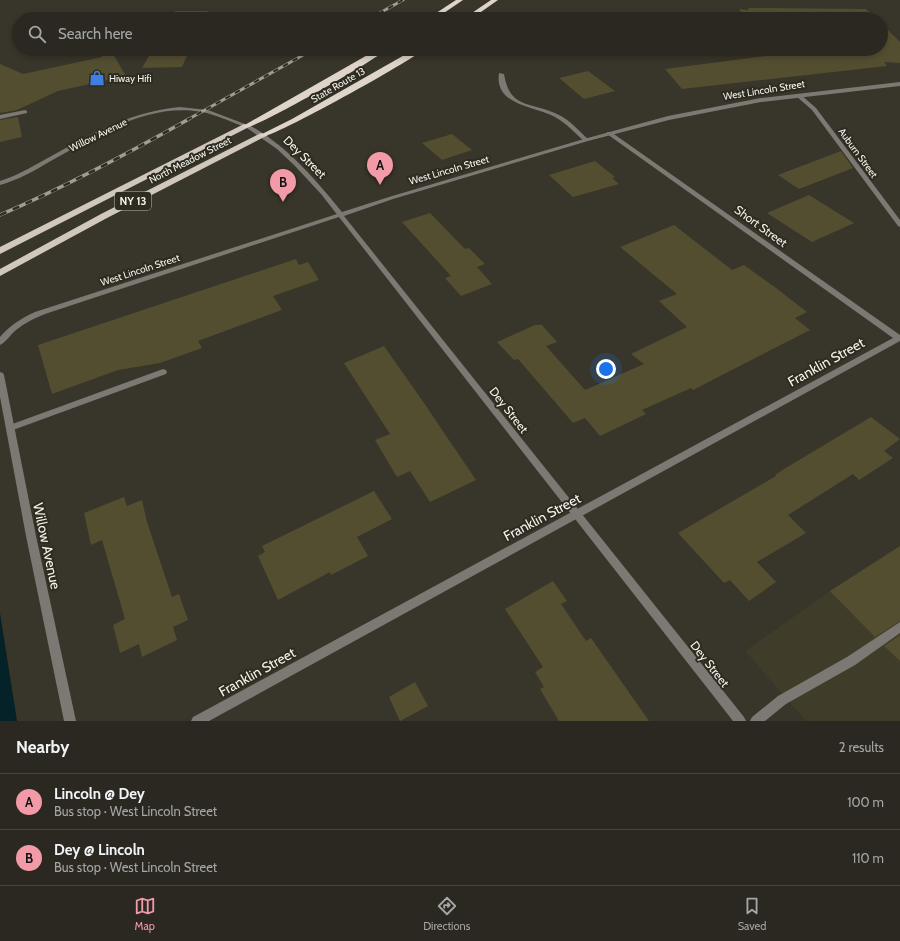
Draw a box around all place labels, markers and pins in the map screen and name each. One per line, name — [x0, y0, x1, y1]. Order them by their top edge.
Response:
shop icon: Hiway Hifi — [88, 69, 106, 87]
place label: Hiway Hifi — [109, 72, 152, 85]
pin: A — [367, 152, 393, 185]
pin: B — [270, 169, 296, 202]

